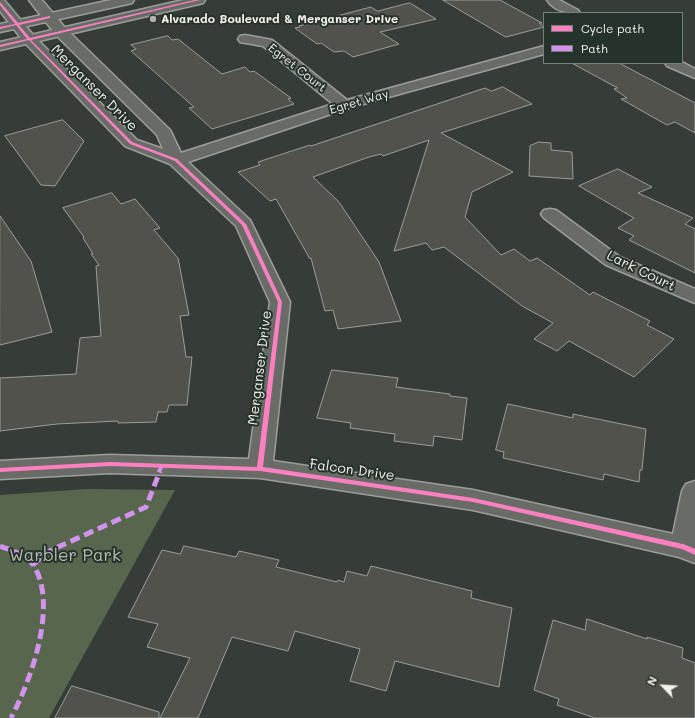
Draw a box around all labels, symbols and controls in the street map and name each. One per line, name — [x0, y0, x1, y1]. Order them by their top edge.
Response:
place label: Alvarado Boulevard & Merganser Drive — [161, 12, 398, 26]
legend — [543, 12, 683, 64]
marker: Alvarado Boulevard & Merganser Drive — [148, 14, 158, 24]
text: Cycle path — [581, 20, 644, 36]
text: Path — [581, 40, 608, 56]
street label: Merganser Drive — [47, 41, 141, 135]
street label: Egret Court — [265, 41, 329, 95]
street label: Egret Way — [328, 87, 390, 117]
street label: Lark Court — [604, 247, 678, 295]
street label: Merganser Drive — [245, 310, 275, 426]
street label: Falcon Drive — [308, 456, 396, 484]
park label: Warbler Park — [9, 546, 121, 566]
north arrow — [643, 666, 683, 706]
text: N — [643, 674, 660, 688]

